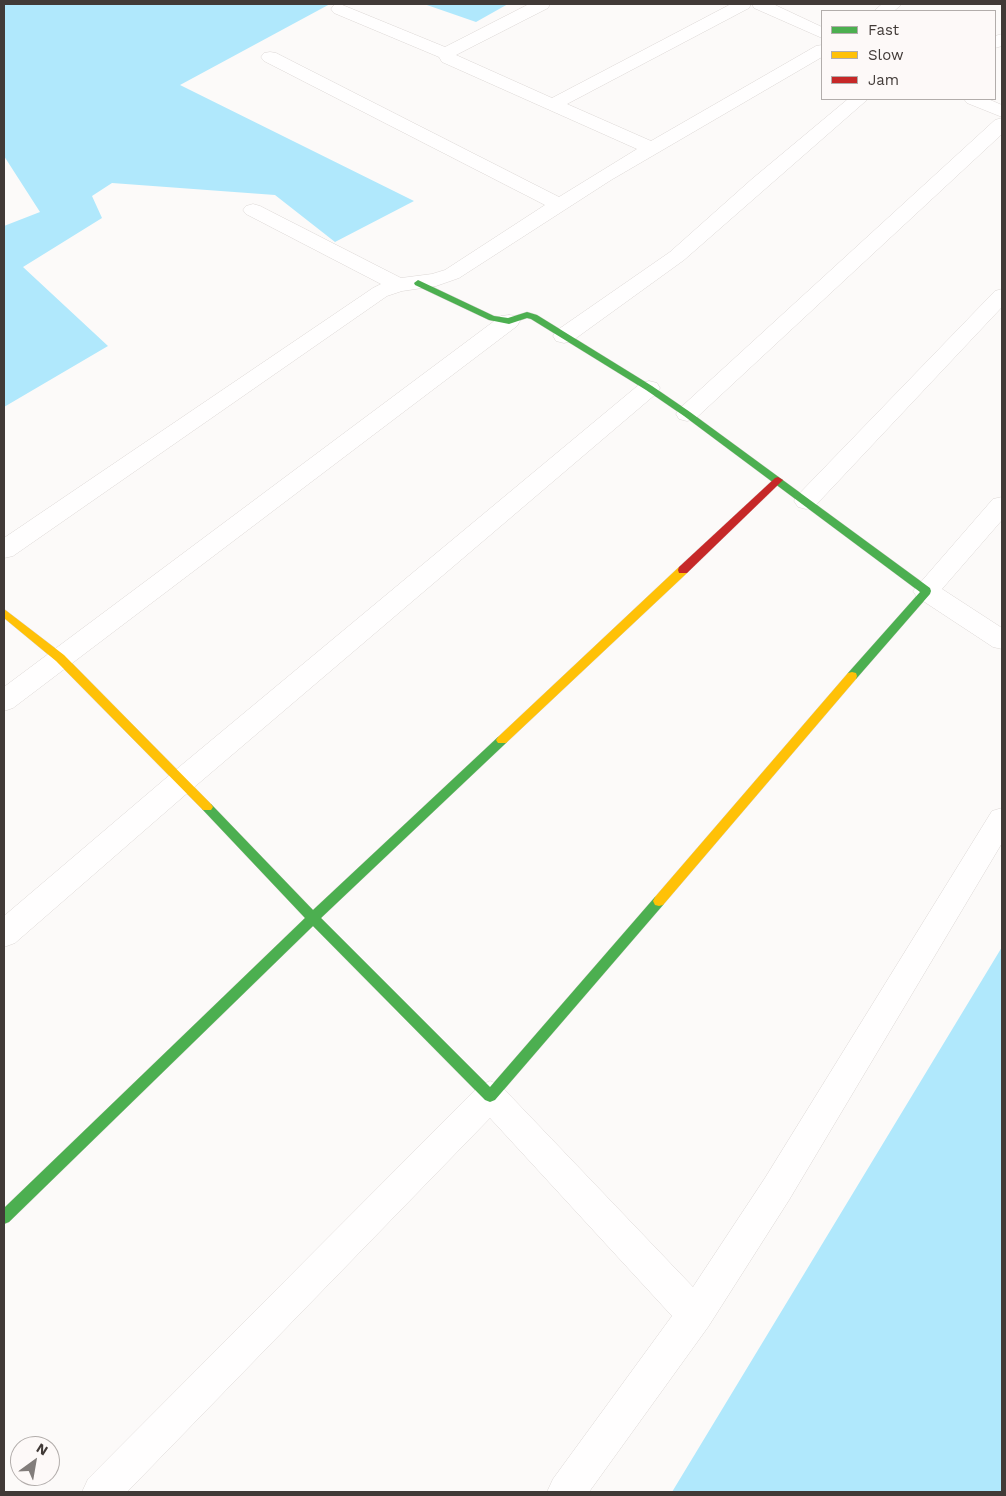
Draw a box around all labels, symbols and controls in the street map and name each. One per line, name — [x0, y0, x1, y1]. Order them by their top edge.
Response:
legend — [821, 10, 996, 100]
text: Fast — [868, 21, 899, 39]
text: Slow — [868, 46, 904, 64]
text: Jam — [868, 71, 899, 89]
north arrow — [10, 1436, 60, 1486]
text: N — [34, 1440, 51, 1459]

